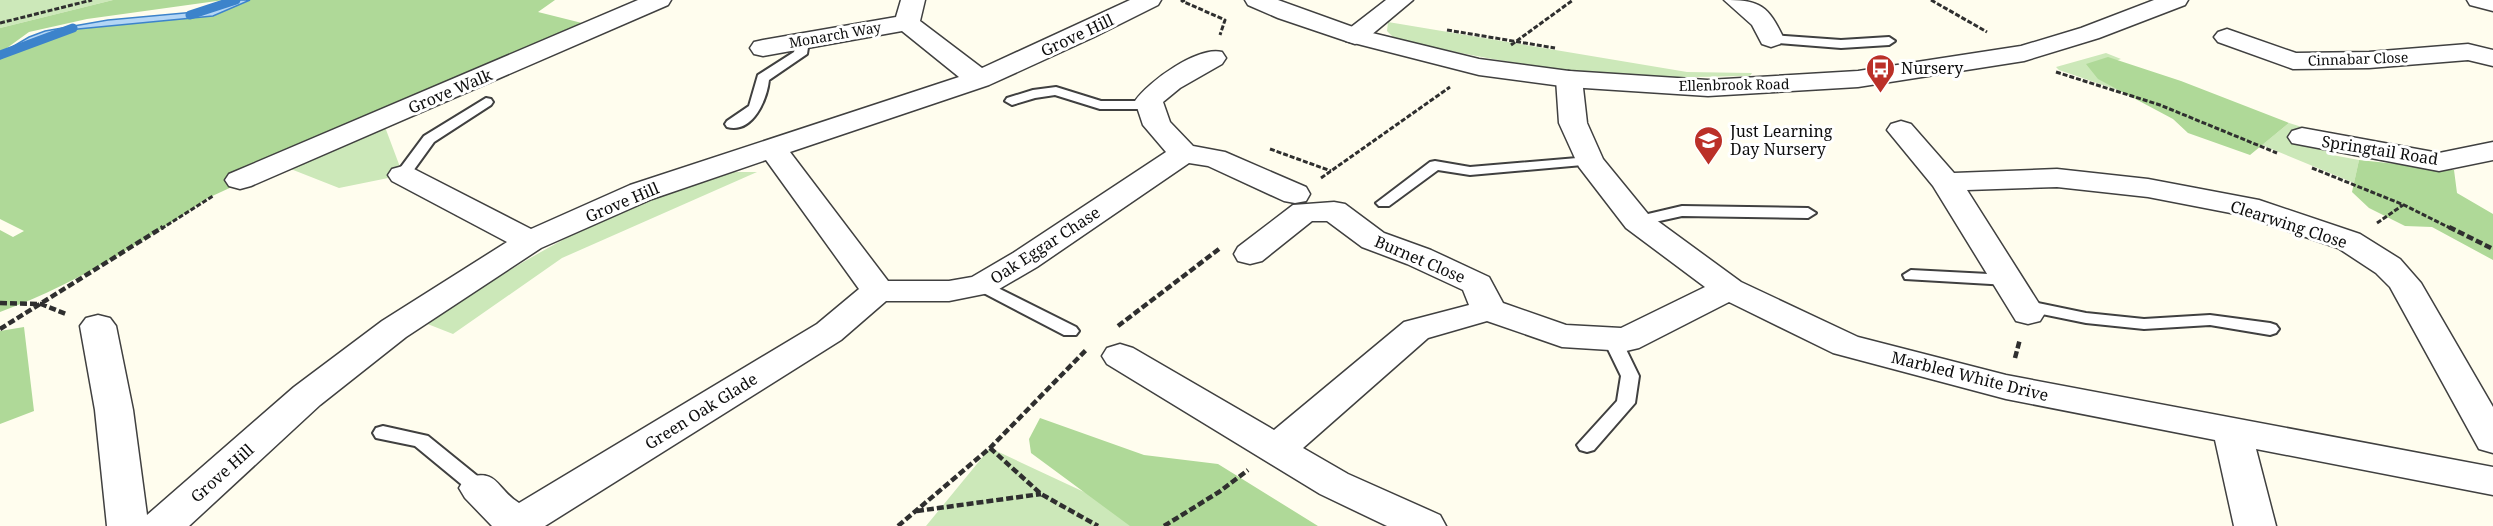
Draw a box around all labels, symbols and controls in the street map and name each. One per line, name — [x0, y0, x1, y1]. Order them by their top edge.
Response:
street label: Grove Hill — [1037, 9, 1117, 61]
street label: Monarch Way — [787, 17, 883, 52]
street label: Cinnabar Close — [2307, 47, 2409, 70]
bus stop icon: Nursery — [1864, 52, 1896, 94]
place label: Nursery — [1901, 57, 1964, 79]
street label: Grove Walk — [405, 63, 496, 119]
street label: Ellenbrook Road — [1678, 74, 1790, 95]
place label: Just Learning Day Nursery — [1729, 120, 1833, 160]
school or university icon: Just Learning Day Nursery — [1693, 124, 1725, 166]
street label: Springtail Road — [2320, 130, 2440, 170]
street label: Grove Hill — [582, 177, 662, 227]
street label: Clearwing Close — [2228, 195, 2350, 253]
street label: Oak Eggar Chase — [986, 201, 1104, 289]
street label: Burnet Close — [1371, 230, 1469, 288]
street label: Marbled White Drive — [1889, 346, 2051, 406]
street label: Green Oak Glade — [641, 368, 761, 454]
street label: Grove Hill — [186, 439, 258, 507]

